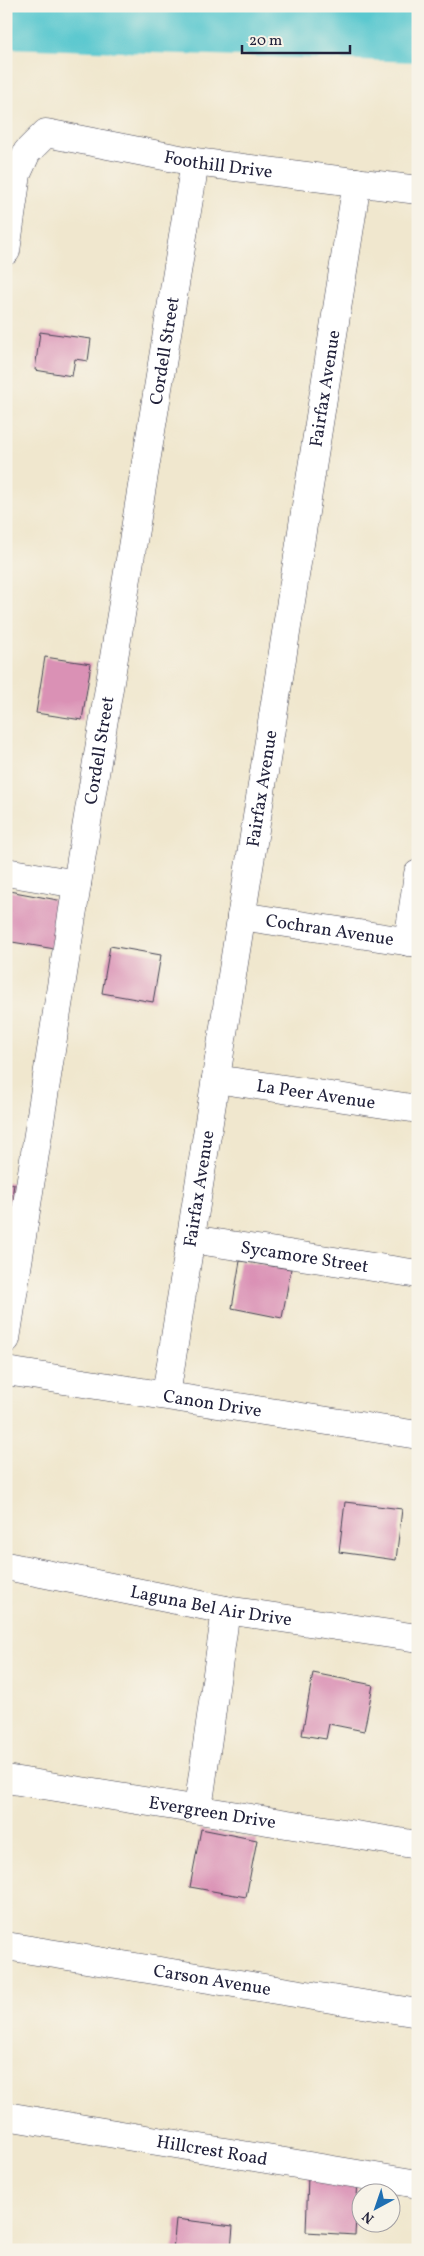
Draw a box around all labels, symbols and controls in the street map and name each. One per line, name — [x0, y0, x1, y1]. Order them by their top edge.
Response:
scale bar — [242, 22, 349, 54]
text: 20 m — [249, 31, 282, 52]
street label: Foothill Drive — [162, 145, 274, 186]
street label: Cordell Street — [145, 295, 187, 407]
street label: Fairfax Avenue — [304, 328, 348, 449]
street label: Cordell Street — [79, 695, 121, 806]
street label: Fairfax Avenue — [241, 728, 285, 849]
street label: Cochran Avenue — [264, 909, 396, 953]
street label: La Peer Avenue — [255, 1074, 377, 1116]
street label: Fairfax Avenue — [178, 1129, 222, 1249]
street label: Sycamore Street — [239, 1236, 370, 1280]
street label: Canon Drive — [161, 1385, 263, 1425]
street label: Laguna Bel Air Drive — [128, 1580, 293, 1633]
street label: Evergreen Drive — [147, 1791, 278, 1836]
street label: Carson Avenue — [151, 1959, 273, 2003]
street label: Hillcrest Road — [155, 2130, 269, 2173]
north arrow — [352, 2184, 402, 2234]
text: N — [359, 2206, 379, 2227]

